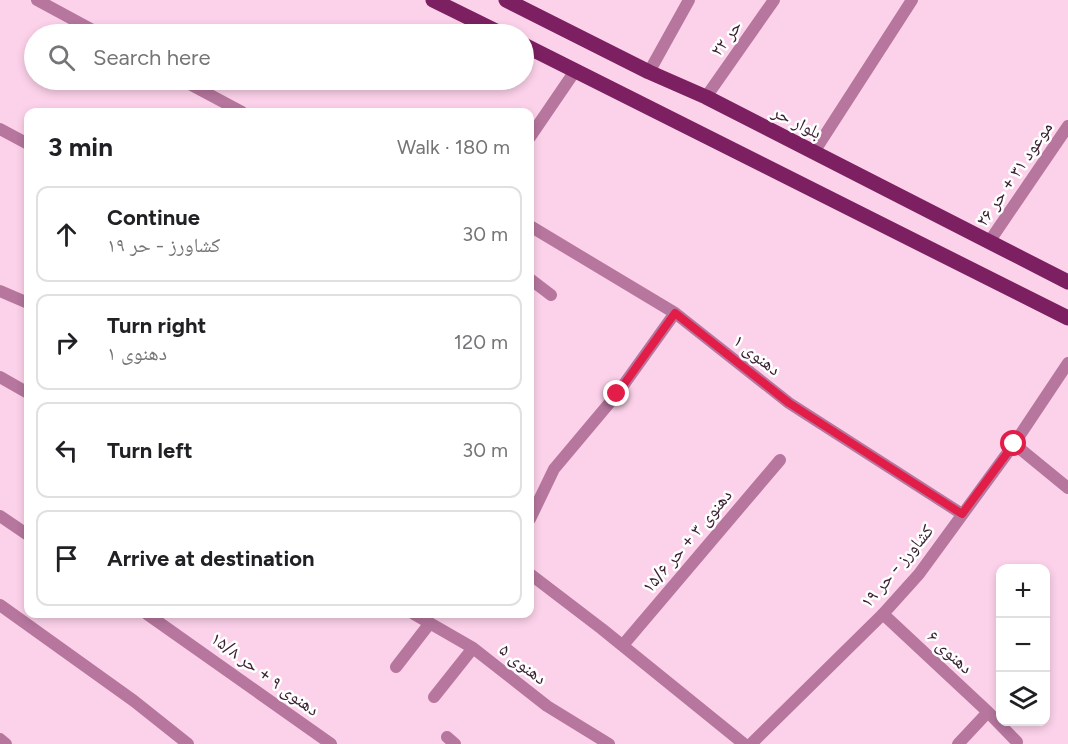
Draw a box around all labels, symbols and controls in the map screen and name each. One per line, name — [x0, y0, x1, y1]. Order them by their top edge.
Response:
street label: حر ۲۲ — [706, 16, 746, 60]
search box — [24, 24, 534, 90]
icon: search — [45, 41, 78, 74]
text: Search here — [93, 44, 211, 71]
street label: بلوار حر — [768, 100, 825, 144]
street label: موعود ۳۱ + حر ۲۶ — [971, 117, 1057, 231]
text: 3 min — [48, 131, 113, 163]
text: Walk · 180 m — [397, 135, 510, 159]
text: Continue — [107, 204, 200, 231]
icon: ahead — [50, 218, 83, 251]
text: 30 m — [462, 222, 508, 246]
text: کشاورز - حر ۱۹ — [107, 233, 220, 257]
text: Turn right — [107, 312, 206, 339]
icon: right — [50, 326, 83, 359]
text: 120 m — [454, 330, 508, 354]
street label: دهنوی ۱ — [729, 330, 785, 380]
text: دهنوی ۱ — [107, 341, 167, 365]
route end — [603, 380, 629, 406]
route start — [1000, 430, 1026, 456]
icon: left — [50, 434, 83, 467]
text: Turn left — [107, 437, 193, 464]
text: 30 m — [462, 438, 508, 462]
street label: دهنوی ۳ + حر ۱۵/۶ — [637, 485, 737, 597]
street label: کشاورز - حر ۱۹ — [856, 519, 939, 612]
icon: arrive — [50, 542, 83, 575]
text: Arrive at destination — [107, 545, 315, 572]
map controls — [996, 564, 1050, 726]
button: + — [996, 564, 1050, 618]
button: − — [996, 618, 1050, 672]
street label: دهنوی ۶ — [923, 626, 977, 678]
street label: دهنوی ۹ + حر ۱۵/۸ — [207, 627, 323, 721]
street label: دهنوی ۵ — [495, 639, 551, 689]
button: layers — [996, 672, 1050, 726]

